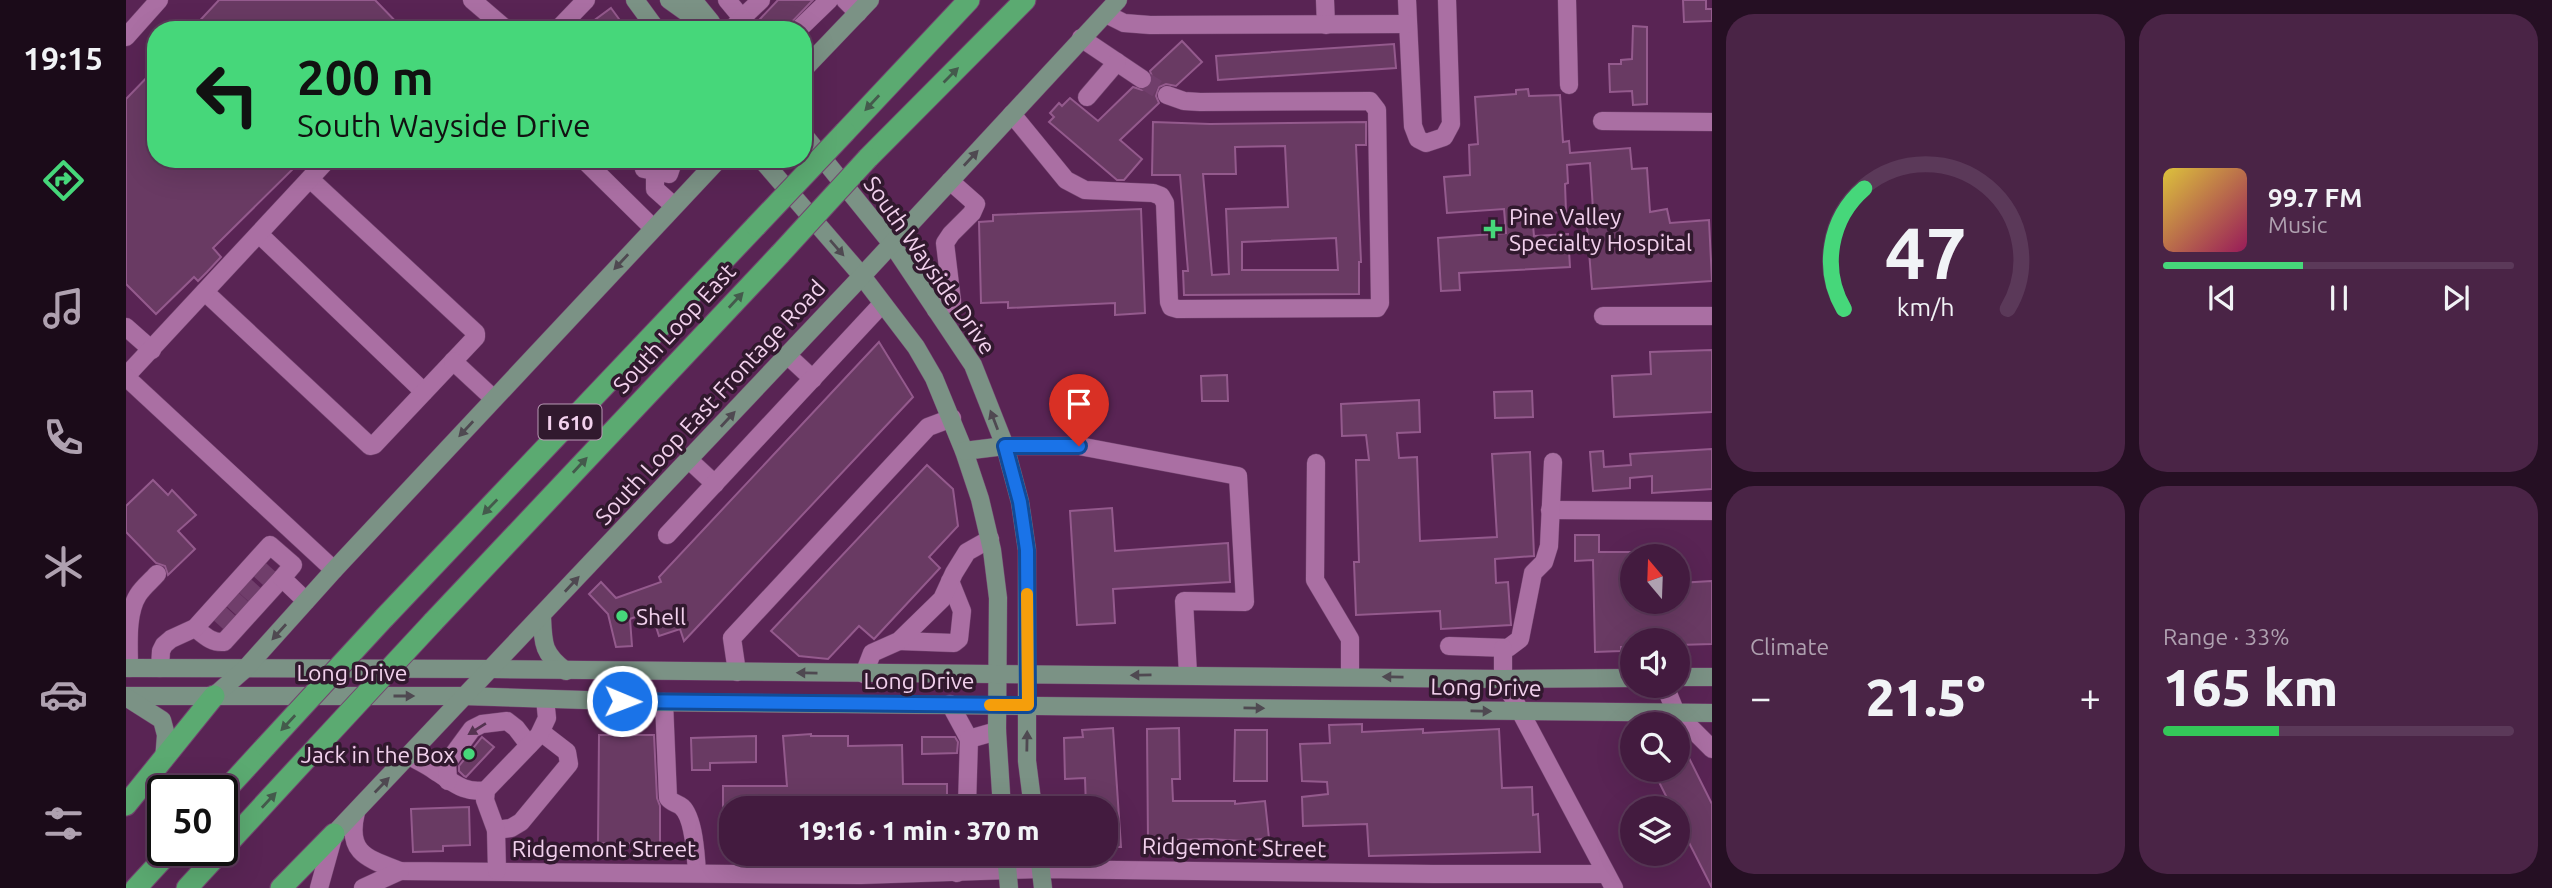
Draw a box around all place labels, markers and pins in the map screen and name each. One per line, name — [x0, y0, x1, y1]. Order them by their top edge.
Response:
place label: Pine Valley Specialty Hospital — [1509, 204, 1692, 255]
marker: Pine Valley Specialty Hospital — [1483, 219, 1503, 239]
pin — [1049, 374, 1109, 446]
place label: Shell — [636, 604, 686, 629]
marker: Shell — [614, 608, 630, 624]
place label: Jack in the Box — [301, 742, 455, 767]
marker: Jack in the Box — [461, 746, 477, 762]

